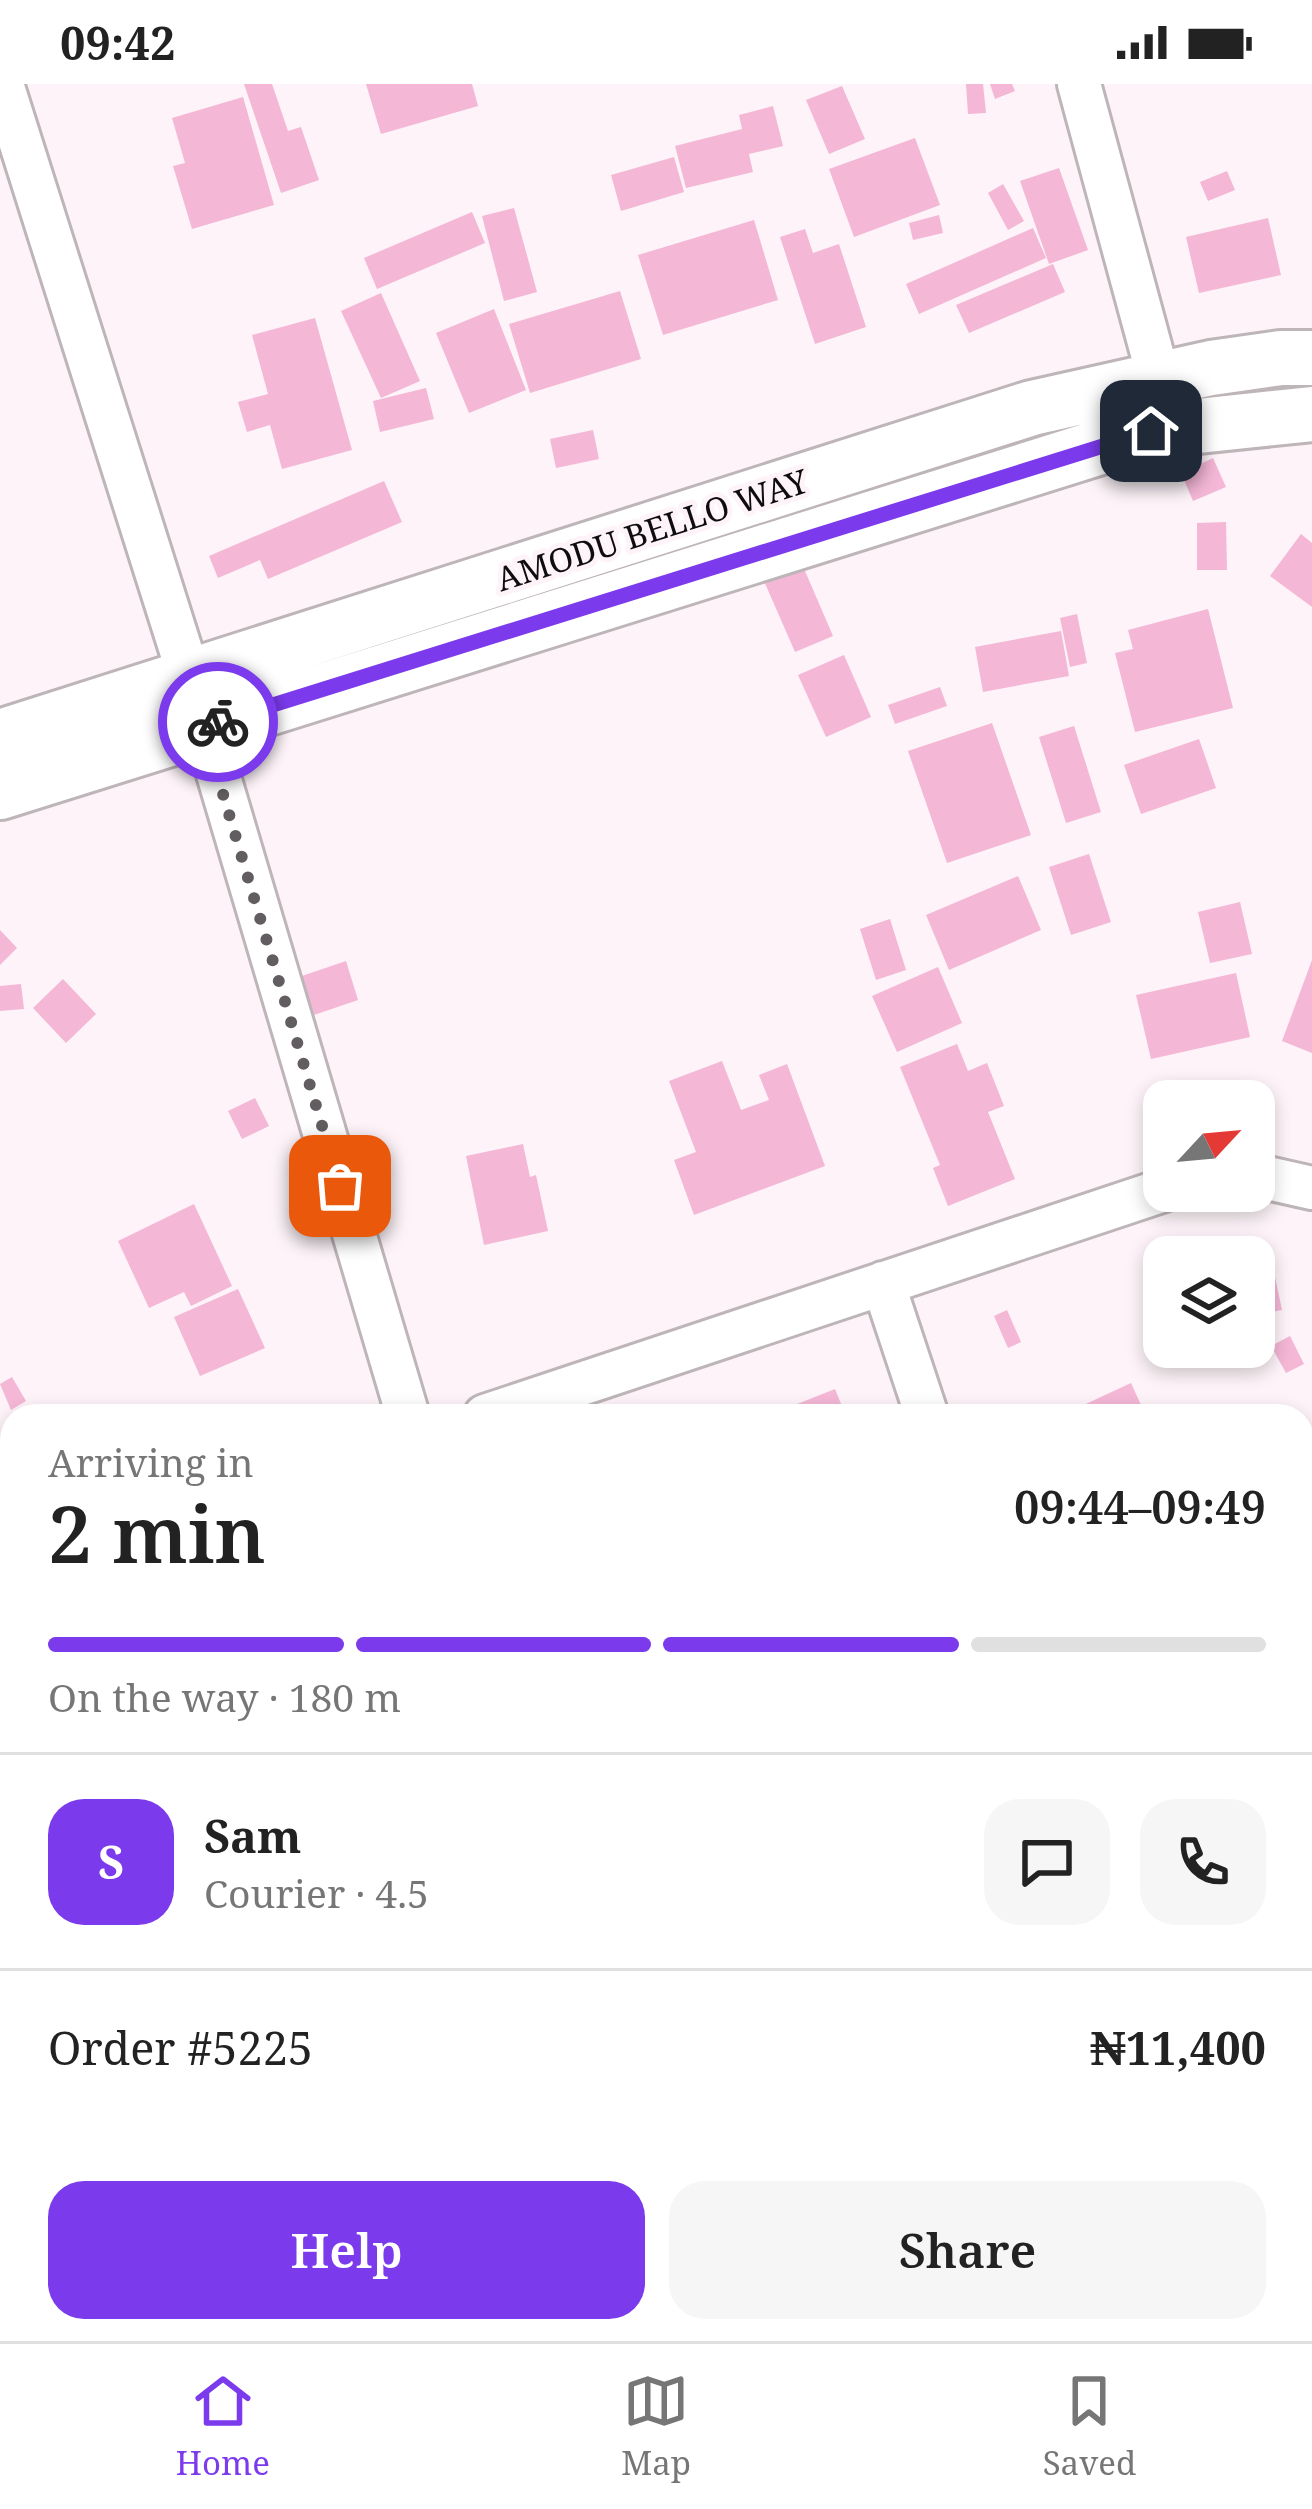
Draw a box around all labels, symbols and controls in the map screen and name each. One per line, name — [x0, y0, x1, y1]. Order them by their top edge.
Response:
text: 09:42 — [60, 12, 175, 73]
pin — [1100, 380, 1202, 482]
icon: home — [1118, 398, 1184, 464]
street label: AMODU BELLO WAY — [490, 458, 814, 601]
courier — [158, 662, 278, 782]
icon: bike — [185, 689, 251, 755]
north arrow — [1143, 1080, 1275, 1212]
map controls — [1143, 1080, 1275, 1368]
pin — [289, 1135, 391, 1237]
icon: bag — [307, 1153, 373, 1219]
button: layers — [1143, 1236, 1275, 1368]
text: Arriving in — [48, 1435, 254, 1488]
text: 09:44–09:49 — [1014, 1476, 1266, 1537]
text: 2 min — [48, 1480, 266, 1586]
text: On the way · 180 m — [48, 1670, 401, 1723]
button: chat — [984, 1799, 1110, 1925]
button: phone — [1140, 1799, 1266, 1925]
text: Sam — [204, 1805, 301, 1866]
text: S — [98, 1831, 124, 1892]
text: Courier · 4.5 — [204, 1866, 429, 1919]
text: Order #5225 — [48, 2017, 313, 2078]
text: ₦11,400 — [1090, 2017, 1266, 2078]
button: Help — [48, 2181, 645, 2319]
button: Share — [669, 2181, 1266, 2319]
tab: Home — [176, 2368, 270, 2485]
tab: Map — [621, 2368, 691, 2485]
tab: Saved — [1043, 2368, 1136, 2485]

